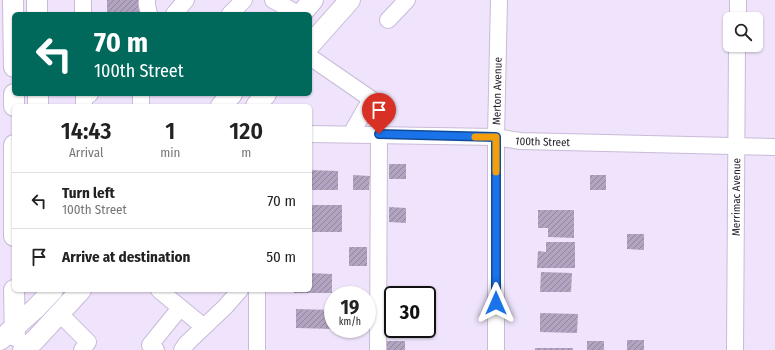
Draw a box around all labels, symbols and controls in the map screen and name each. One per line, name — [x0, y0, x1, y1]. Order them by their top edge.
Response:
map controls — [723, 12, 763, 52]
button: search — [723, 12, 763, 52]
text: 70 m — [94, 26, 148, 59]
icon: left — [28, 28, 80, 80]
street label: Merton Avenue — [490, 57, 505, 125]
text: 100th Street — [94, 60, 184, 82]
pin — [362, 93, 396, 134]
icon: arrive — [368, 99, 390, 121]
text: 14:43 — [61, 117, 111, 145]
text: 1 — [165, 117, 175, 145]
text: 120 — [229, 117, 263, 145]
street label: 100th Street — [514, 134, 571, 149]
text: Arrival — [69, 145, 103, 160]
text: min — [160, 145, 180, 160]
text: m — [241, 145, 251, 160]
street label: Merrimac Avenue — [730, 158, 743, 236]
text: Turn left — [62, 184, 115, 202]
icon: left — [28, 190, 50, 212]
text: 70 m — [267, 192, 296, 210]
text: 100th Street — [62, 202, 127, 217]
icon: arrive — [28, 246, 50, 268]
text: Arrive at destination — [62, 248, 190, 266]
text: 50 m — [266, 248, 296, 266]
position arrow — [475, 282, 517, 324]
speed limit sign: 30 — [384, 286, 436, 338]
text: 19 — [341, 295, 359, 319]
text: km/h — [339, 316, 361, 328]

